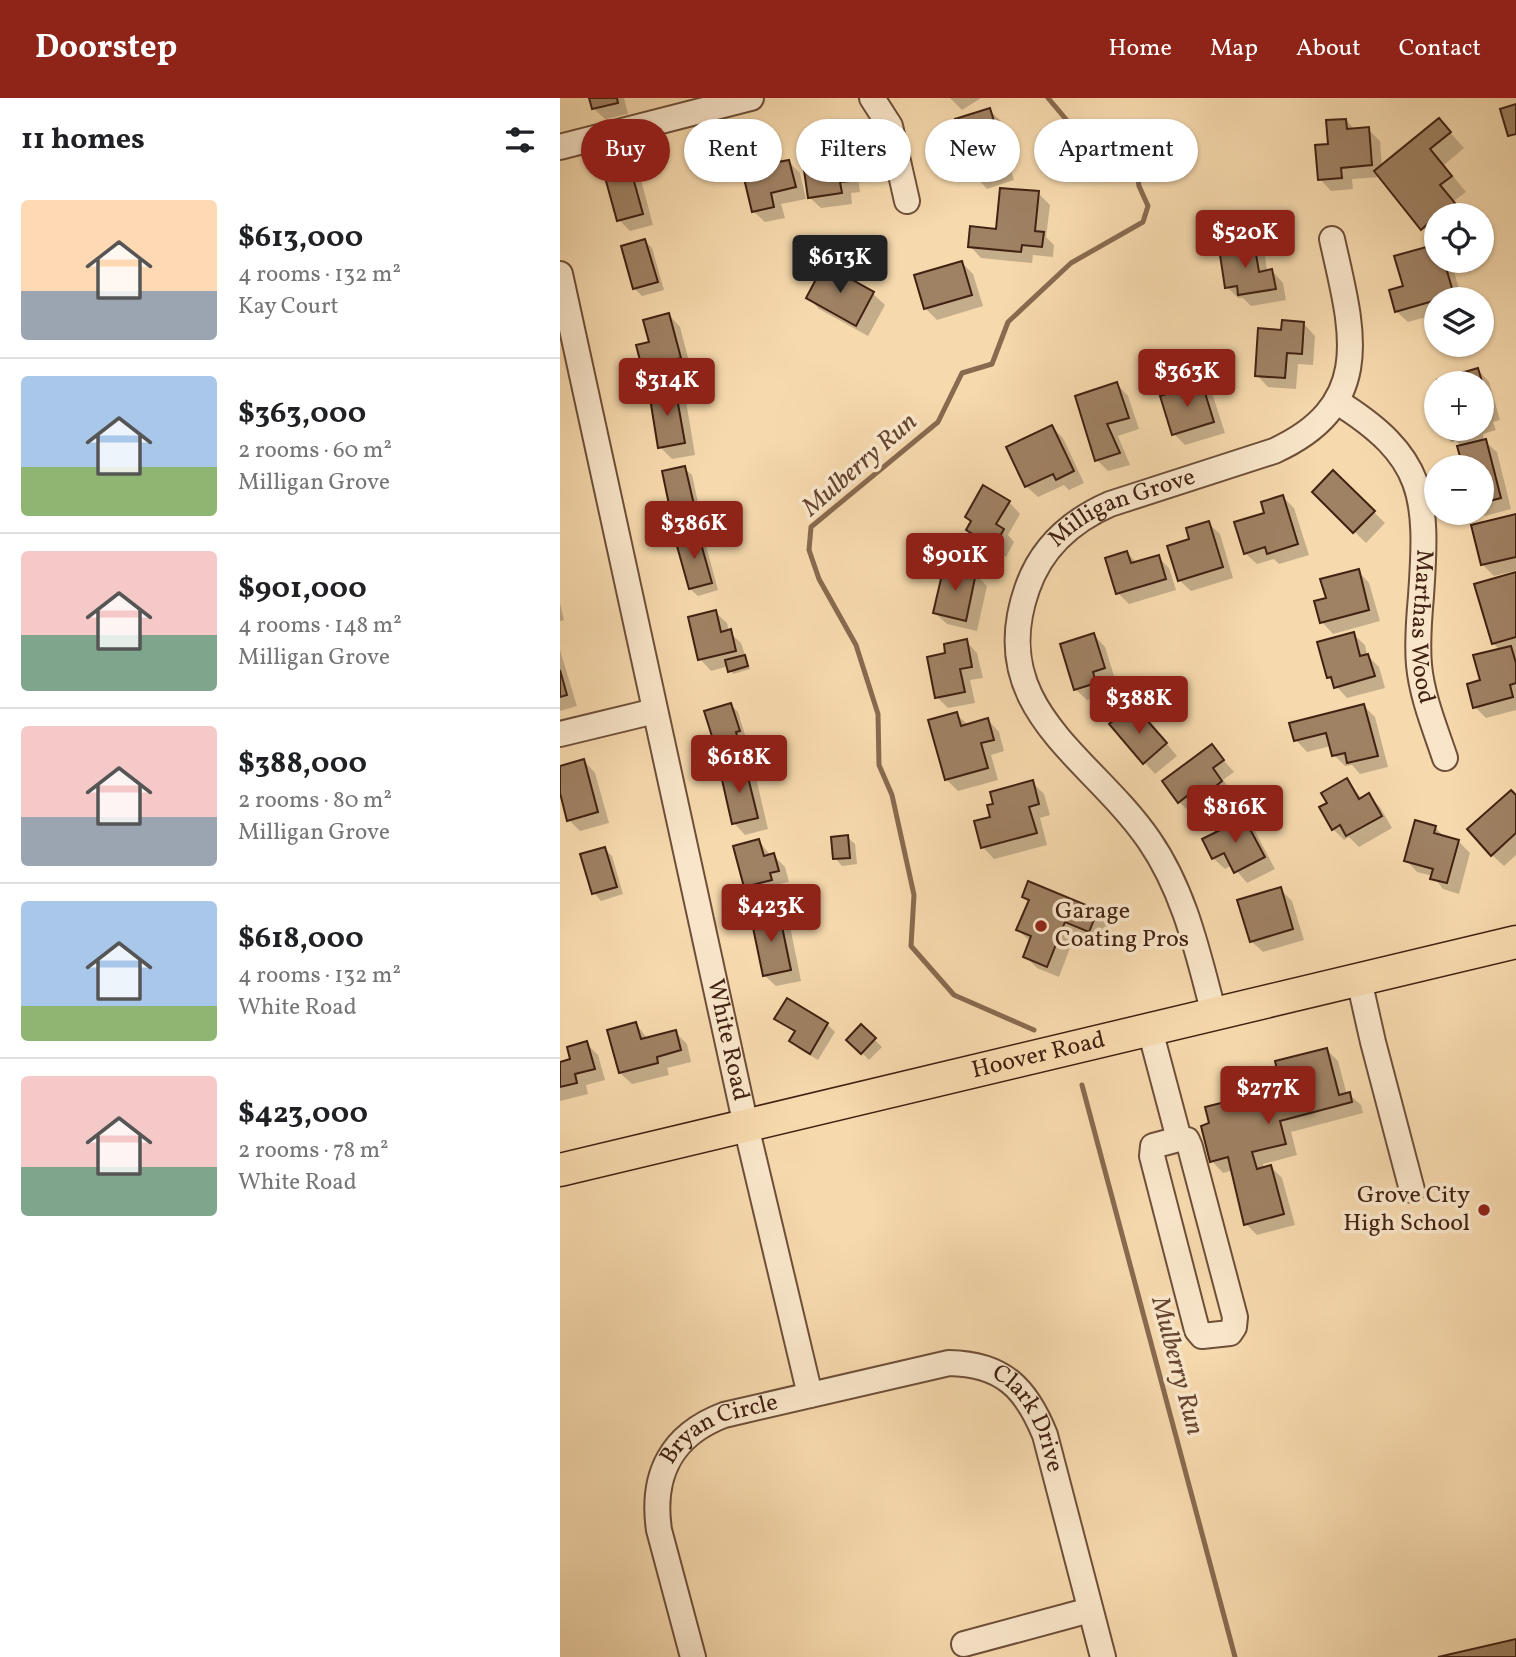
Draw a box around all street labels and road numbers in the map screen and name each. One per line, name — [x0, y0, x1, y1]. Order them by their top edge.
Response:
street label: Milligan Grove — [1041, 461, 1200, 556]
street label: Marthas Wood — [1401, 549, 1443, 708]
street label: White Road — [697, 976, 757, 1104]
street label: Hoover Road — [968, 1024, 1109, 1088]
street label: Clark Drive — [986, 1357, 1071, 1476]
street label: Bryan Circle — [652, 1386, 781, 1471]

